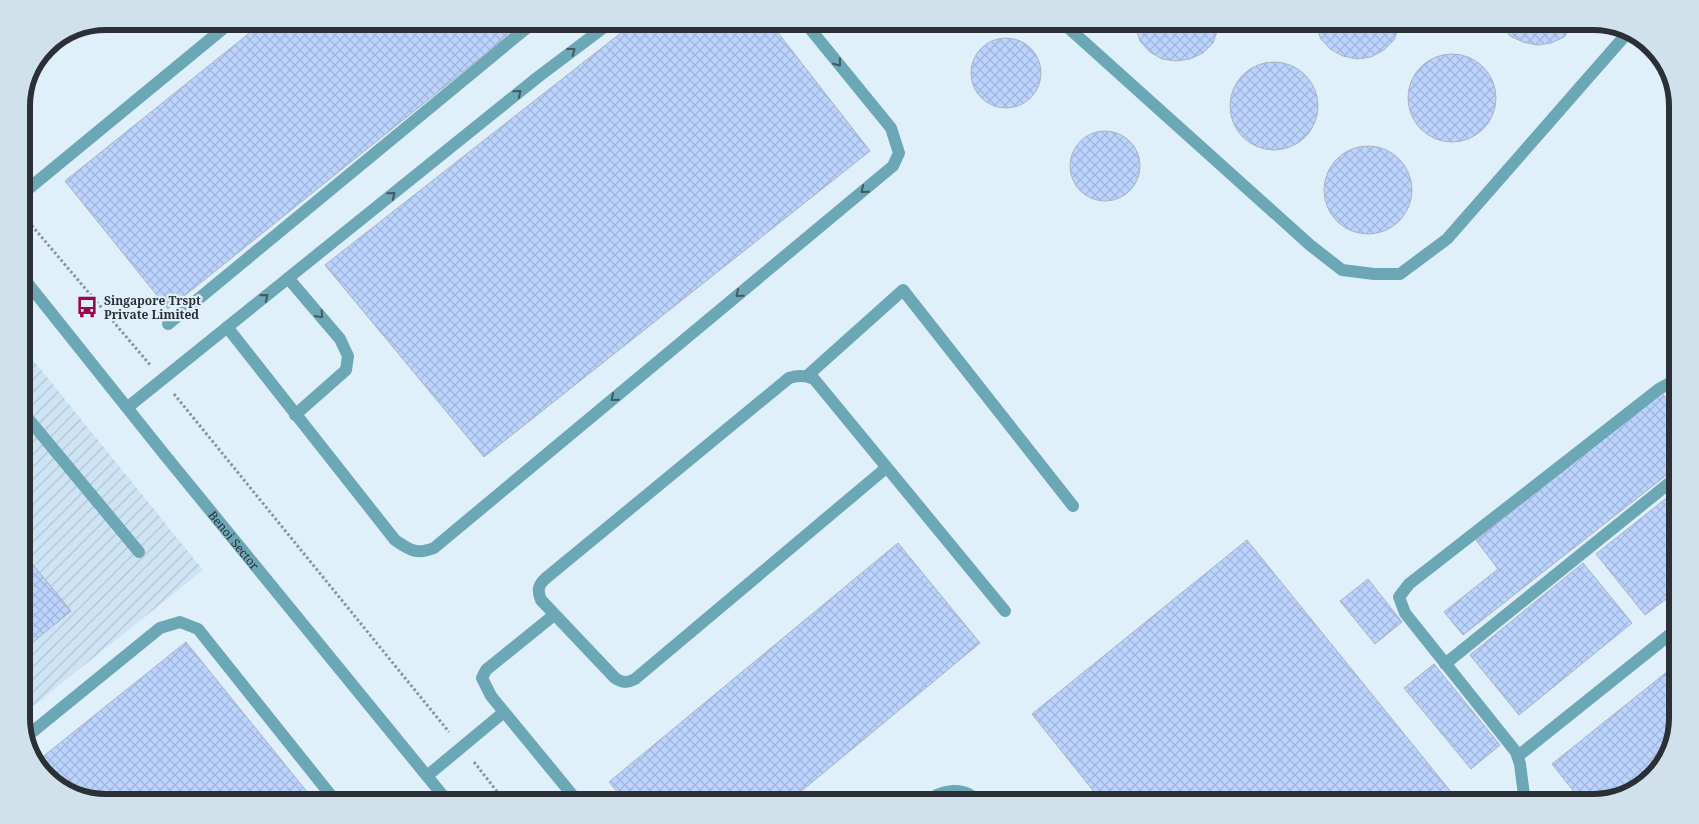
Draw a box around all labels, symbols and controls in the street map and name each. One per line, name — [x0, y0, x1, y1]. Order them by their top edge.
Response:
one-way arrow — [566, 48, 576, 57]
one-way arrow — [832, 57, 841, 66]
one-way arrow — [512, 90, 521, 98]
one-way arrow — [860, 185, 869, 194]
one-way arrow — [386, 191, 395, 200]
one-way arrow — [736, 289, 745, 297]
place label: Singapore Trspt Private Limited — [104, 292, 201, 323]
bus stop icon: Singapore Trspt Private Limited — [74, 294, 100, 320]
one-way arrow — [259, 294, 268, 302]
one-way arrow — [314, 310, 323, 319]
one-way arrow — [611, 393, 620, 401]
street label: Benoi Sector — [205, 507, 264, 573]

